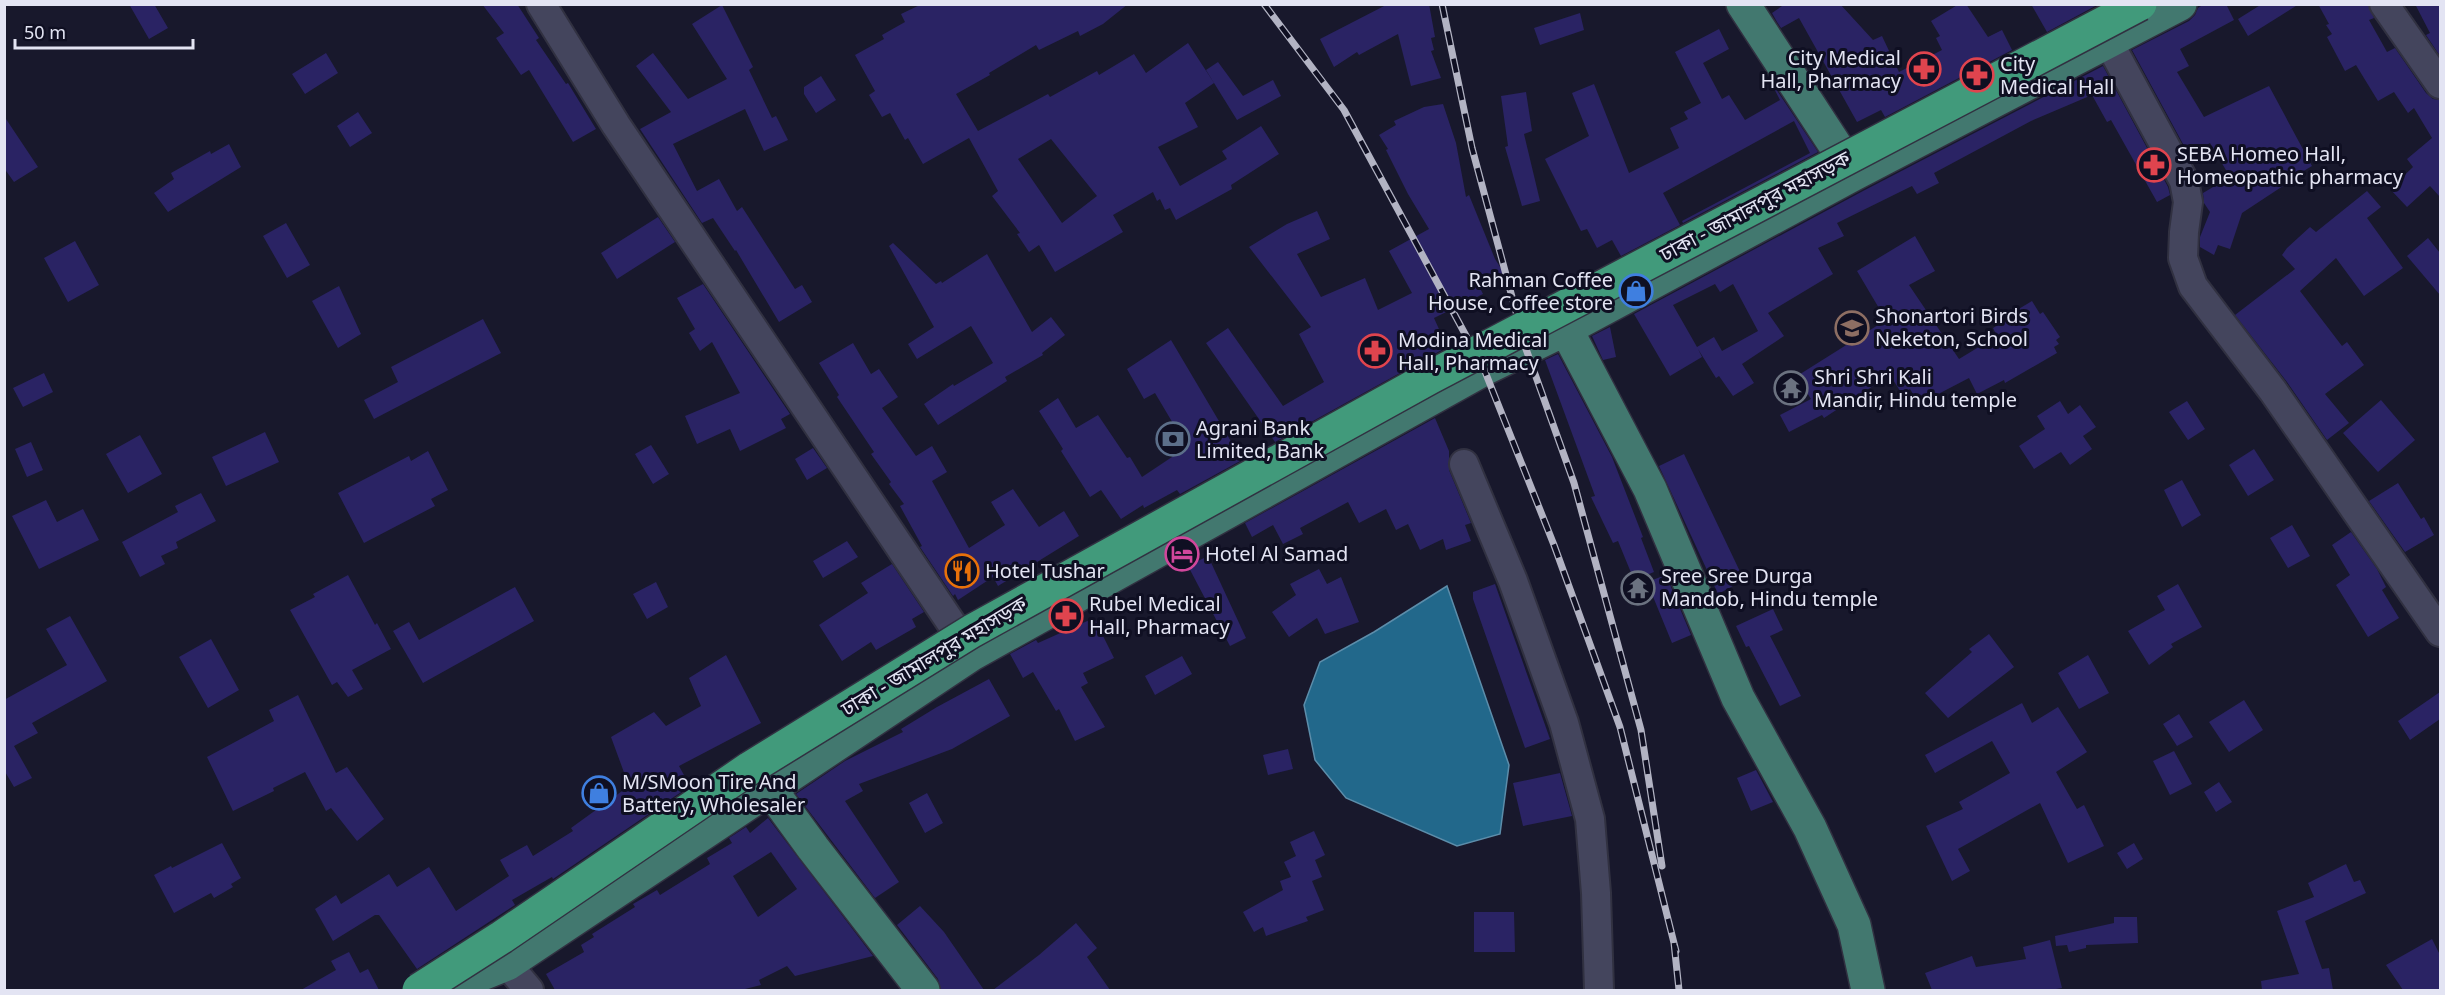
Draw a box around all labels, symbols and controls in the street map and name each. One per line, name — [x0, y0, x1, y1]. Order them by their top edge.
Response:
scale bar — [15, 12, 194, 50]
text: 50 m — [24, 22, 66, 46]
place label: City Medical Hall, Pharmacy — [1760, 47, 1902, 96]
pharmacy icon: City Medical Hall, Pharmacy — [1906, 51, 1942, 87]
place label: City Medical Hall — [2000, 53, 2114, 102]
pharmacy icon: City Medical Hall — [1959, 57, 1995, 93]
place label: SEBA Homeo Hall, Homeopathic pharmacy — [2177, 143, 2404, 192]
street label: ঢাকা - জামালপুর মহাসড়ক — [1655, 146, 1856, 269]
pharmacy icon: SEBA Homeo Hall, Homeopathic pharmacy — [2136, 147, 2172, 183]
place label: Rahman Coffee House, Coffee store — [1428, 269, 1613, 318]
shop icon: Rahman Coffee House, Coffee store — [1618, 273, 1654, 309]
place label: Shonartori Birds Neketon, School — [1875, 305, 2028, 354]
school or university icon: Shonartori Birds Neketon, School — [1834, 310, 1870, 346]
place label: Modina Medical Hall, Pharmacy — [1398, 329, 1547, 378]
pharmacy icon: Modina Medical Hall, Pharmacy — [1357, 333, 1393, 369]
place label: Shri Shri Kali Mandir, Hindu temple — [1814, 366, 2017, 415]
temple icon: Shri Shri Kali Mandir, Hindu temple — [1773, 370, 1809, 406]
place label: Agrani Bank Limited, Bank — [1196, 417, 1324, 466]
bank icon: Agrani Bank Limited, Bank — [1155, 421, 1191, 457]
hotel icon: Hotel Al Samad — [1164, 536, 1200, 572]
place label: Hotel Al Samad — [1205, 543, 1348, 569]
restaurant icon: Hotel Tushar — [944, 553, 980, 589]
place label: Hotel Tushar — [985, 560, 1105, 586]
place label: Sree Sree Durga Mandob, Hindu temple — [1661, 565, 1878, 614]
temple icon: Sree Sree Durga Mandob, Hindu temple — [1620, 570, 1656, 606]
street label: ঢাকা - জামালপুর মহাসড়ক — [837, 592, 1033, 724]
place label: Rubel Medical Hall, Pharmacy — [1089, 593, 1230, 642]
pharmacy icon: Rubel Medical Hall, Pharmacy — [1048, 598, 1084, 634]
place label: M/SMoon Tire And Battery, Wholesaler — [622, 771, 805, 820]
shop icon: M/SMoon Tire And Battery, Wholesaler — [581, 775, 617, 811]

